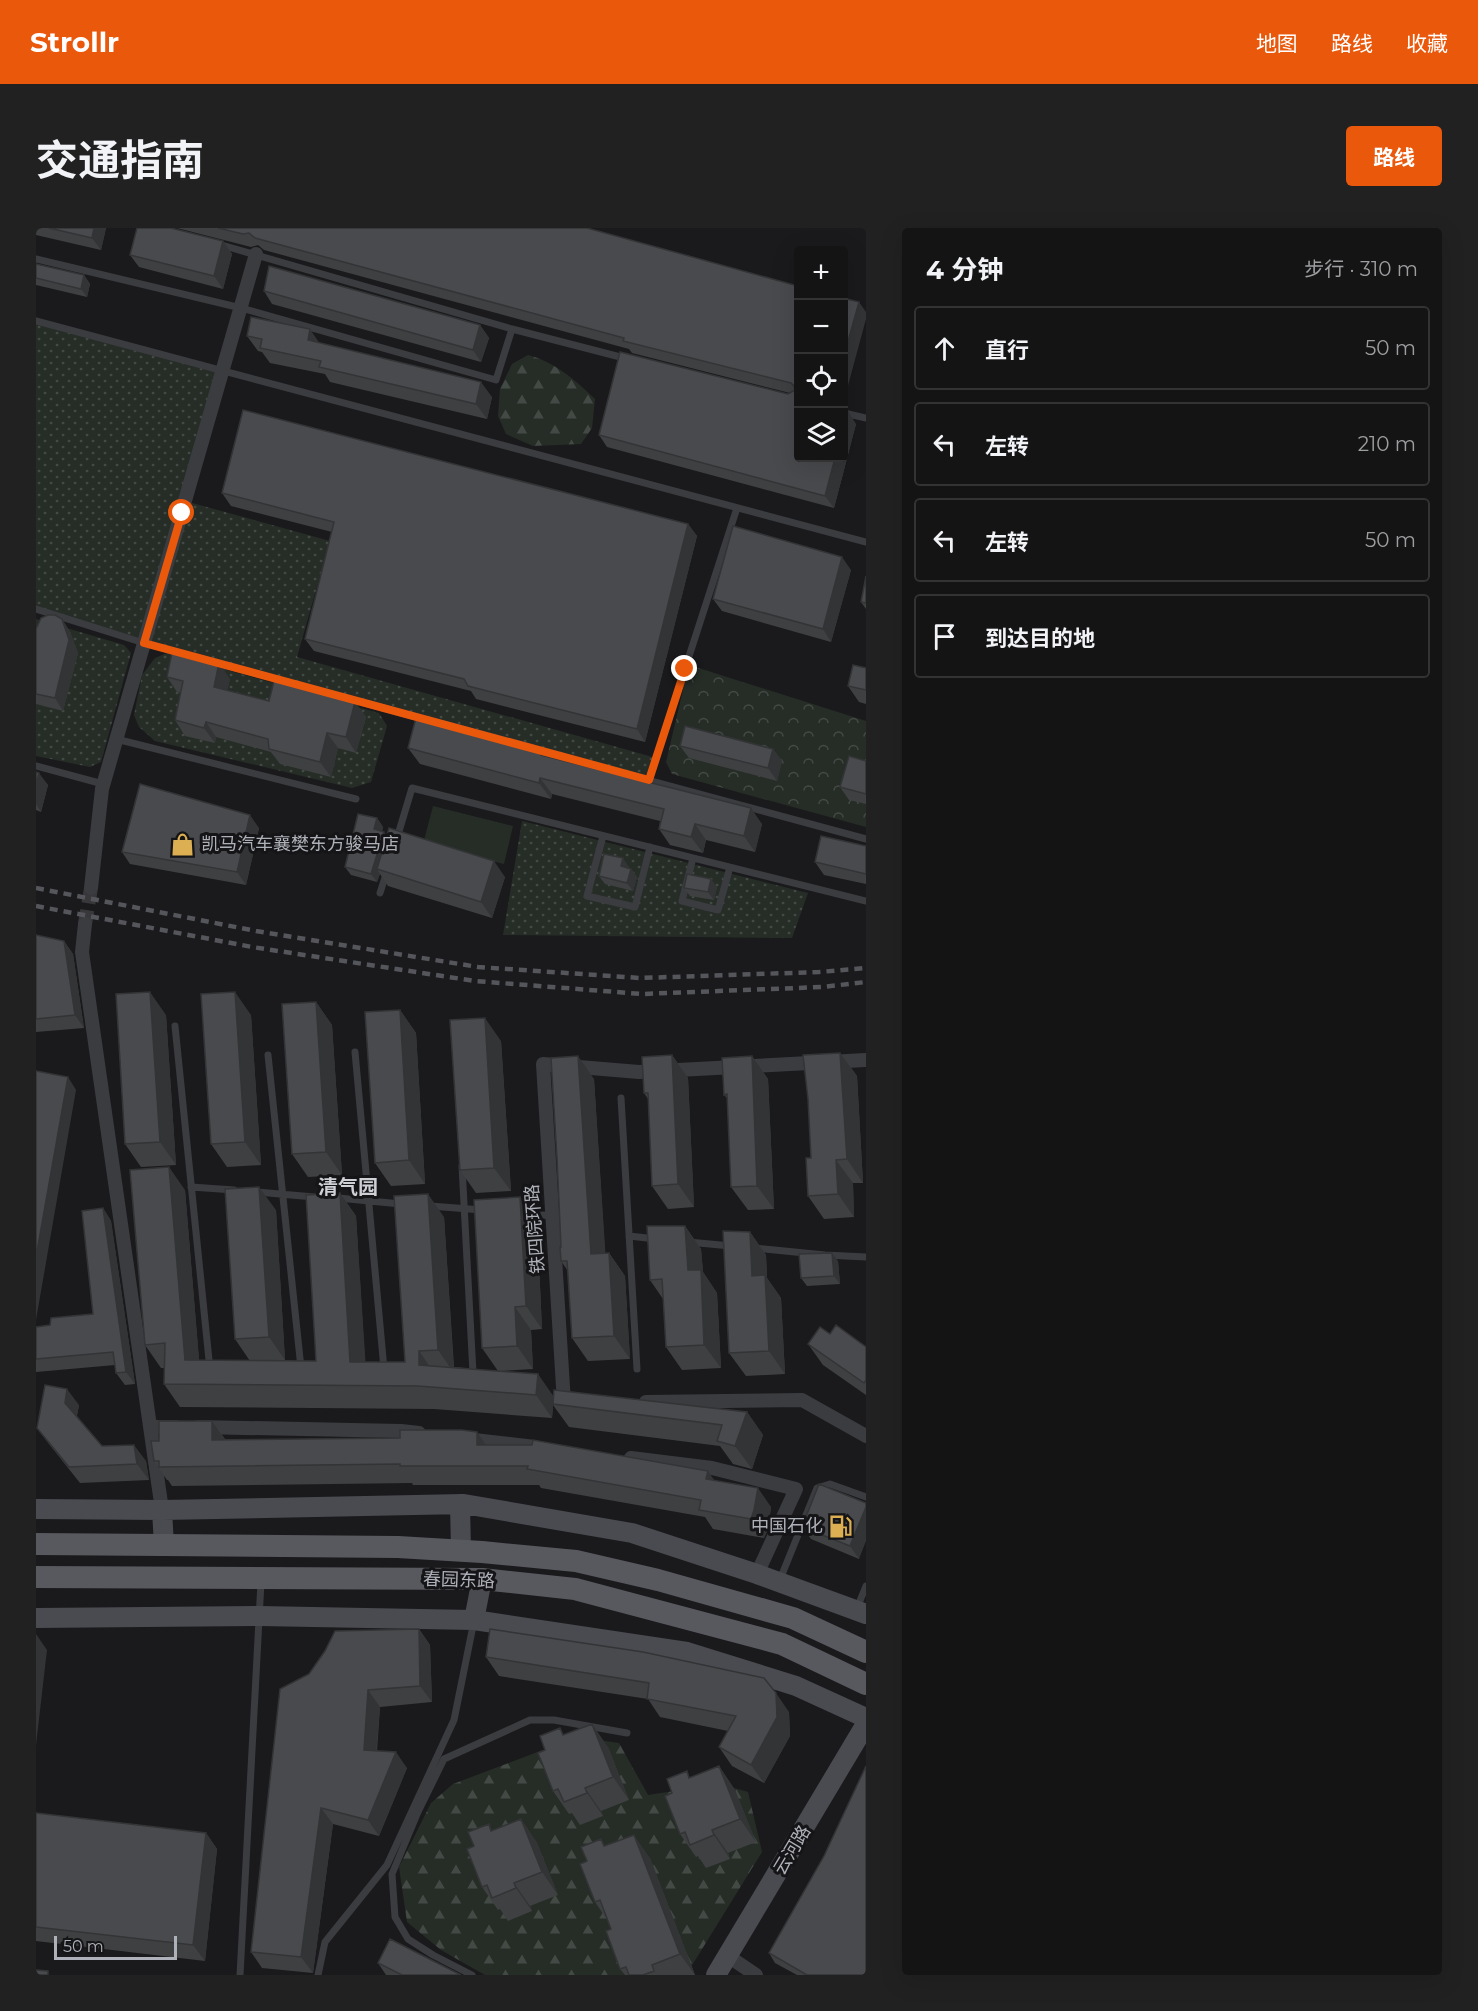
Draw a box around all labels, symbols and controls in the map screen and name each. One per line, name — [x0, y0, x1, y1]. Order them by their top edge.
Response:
text: Strollr — [30, 25, 119, 59]
text: 地图 — [1256, 31, 1298, 56]
text: 路线 — [1331, 31, 1373, 56]
text: 收藏 — [1406, 31, 1448, 56]
button: 路线 — [1346, 126, 1442, 186]
text: 交通指南 — [36, 134, 204, 186]
map controls — [794, 246, 848, 462]
button: + — [794, 246, 848, 300]
text: 4 分钟 — [926, 254, 1003, 286]
text: 步行 · 310 m — [1304, 257, 1418, 281]
button: − — [794, 300, 848, 354]
icon: ahead — [928, 332, 961, 365]
text: 50 m — [1365, 336, 1416, 360]
text: 直行 — [985, 337, 1029, 364]
button: locate — [794, 354, 848, 408]
button: layers — [794, 408, 848, 462]
icon: left — [928, 428, 961, 461]
text: 210 m — [1358, 432, 1416, 456]
text: 左转 — [985, 433, 1029, 460]
route start — [168, 499, 194, 525]
icon: left — [928, 524, 961, 557]
text: 50 m — [1365, 528, 1416, 552]
text: 左转 — [985, 529, 1029, 556]
icon: arrive — [928, 620, 961, 653]
text: 到达目的地 — [985, 625, 1095, 652]
route end — [671, 655, 697, 681]
shop icon: 凯马汽车襄樊东方骏马店 — [170, 831, 196, 857]
place label: 凯马汽车襄樊东方骏马店 — [201, 833, 399, 855]
district label: 清气园 — [318, 1175, 378, 1199]
street label: 铁四院环路 — [521, 1183, 549, 1275]
fuel station icon: 中国石化 — [828, 1513, 854, 1539]
place label: 中国石化 — [751, 1515, 823, 1537]
street label: 春园东路 — [423, 1568, 495, 1592]
street label: 云河路 — [769, 1821, 815, 1879]
scale bar — [54, 1933, 177, 1960]
text: 50 m — [63, 1937, 104, 1956]

